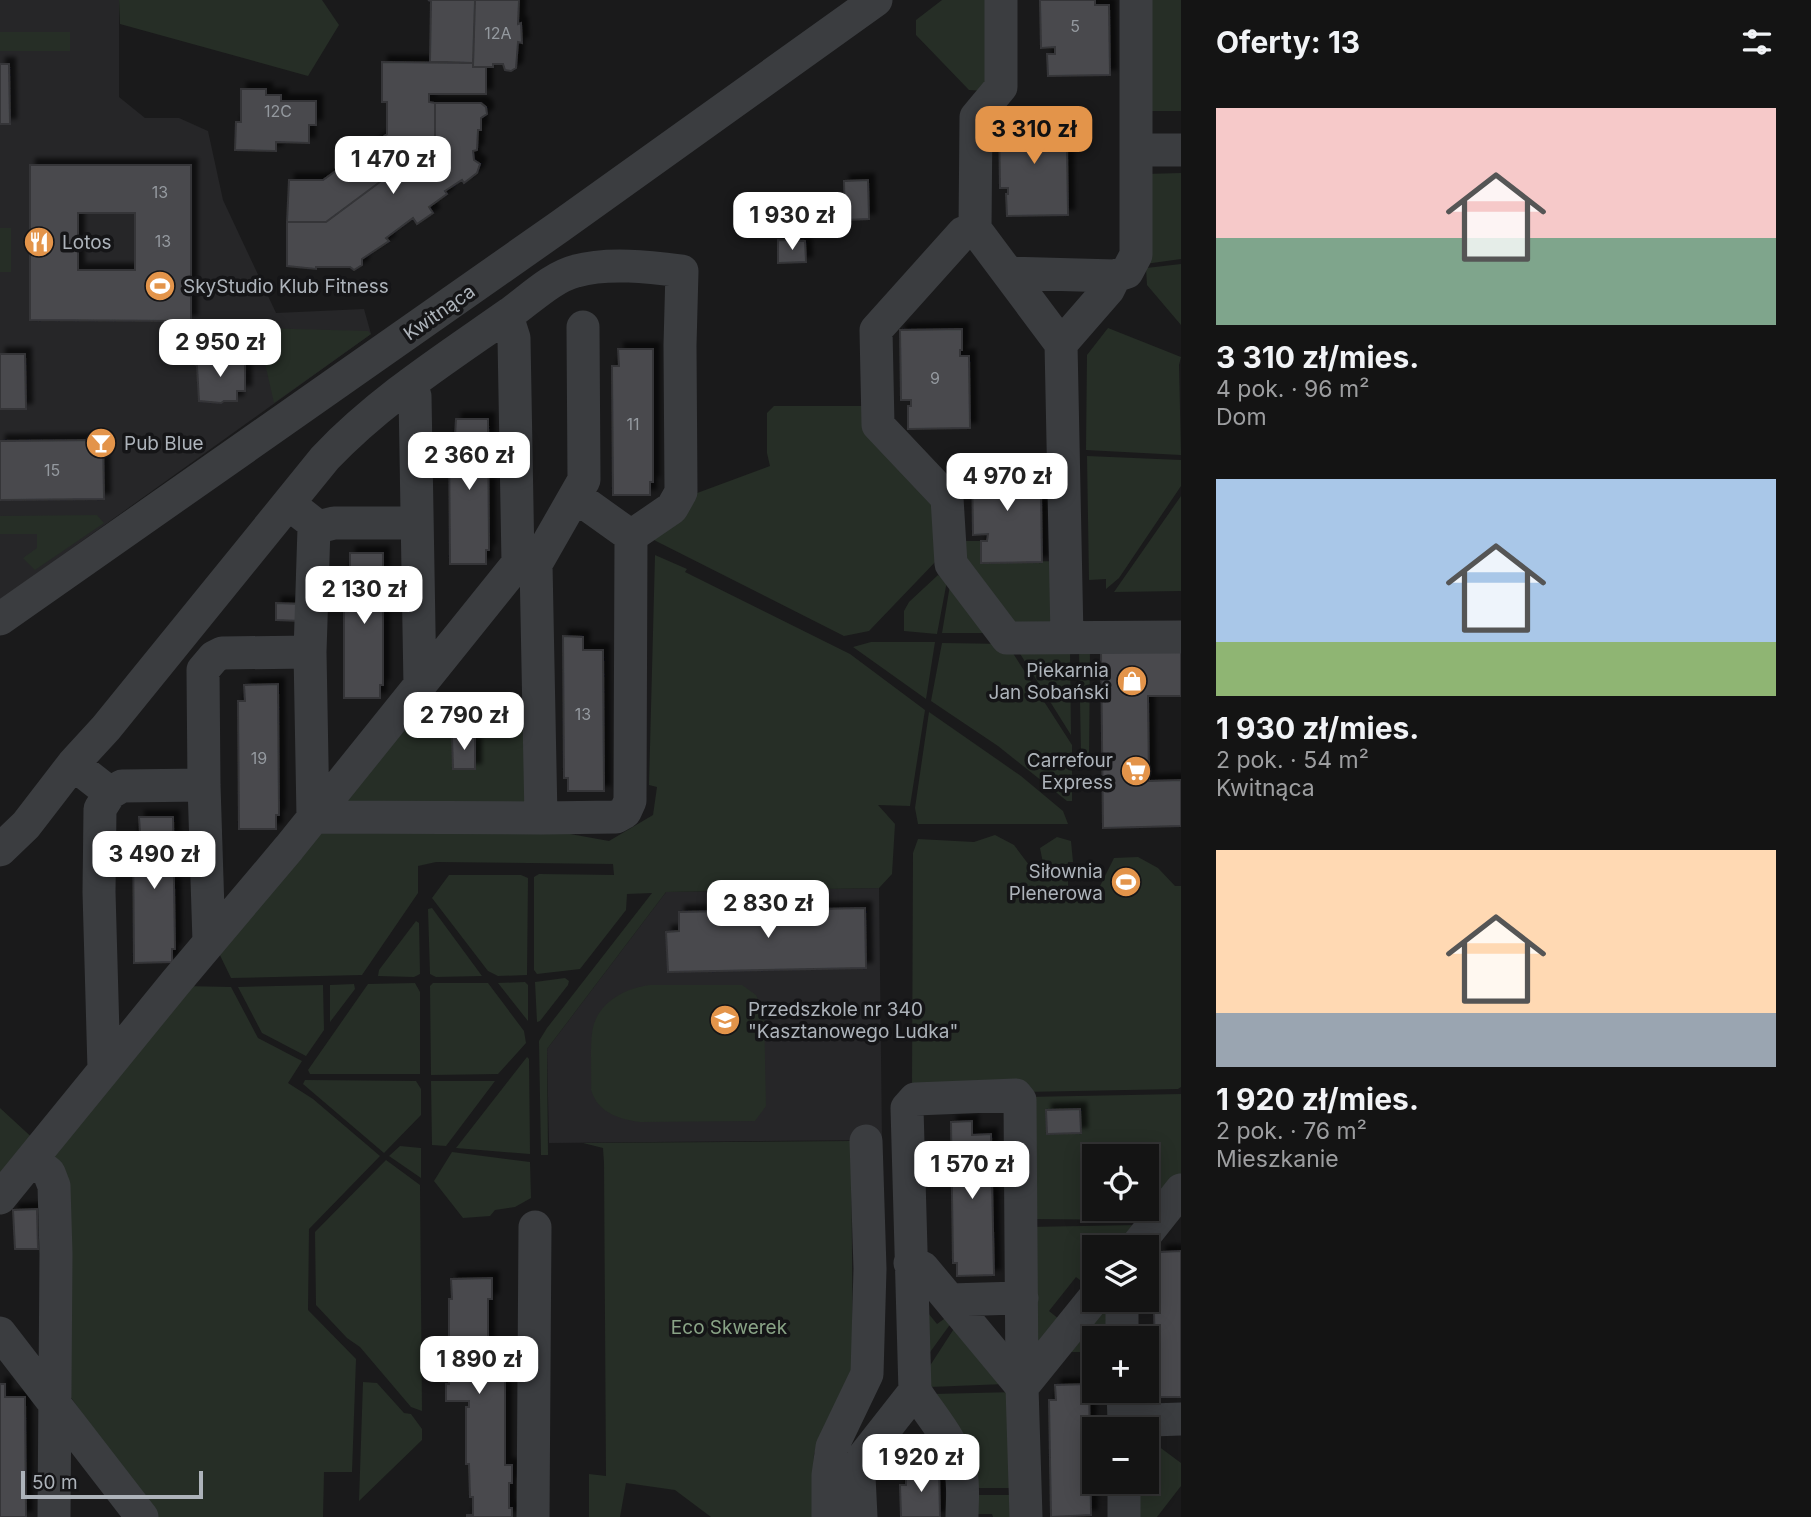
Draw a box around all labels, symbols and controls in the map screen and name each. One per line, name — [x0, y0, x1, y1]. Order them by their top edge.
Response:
house number: 5 — [1070, 16, 1080, 36]
house number: 12A — [484, 23, 512, 43]
icon: filters — [1738, 23, 1776, 61]
text: Oferty: 13 — [1216, 24, 1360, 60]
house number: 12C — [264, 101, 292, 121]
pin: 3 310 zł — [962, 106, 1106, 166]
text: 3 310 zł — [991, 115, 1077, 143]
pin: 1 470 zł — [321, 136, 465, 196]
text: 1 470 zł — [351, 145, 435, 173]
icon: home — [1433, 154, 1559, 280]
house number: 13 — [152, 182, 168, 202]
pin: 1 930 zł — [720, 192, 864, 252]
text: 1 930 zł — [749, 201, 835, 229]
restaurant icon: Lotos — [22, 225, 56, 259]
place label: Lotos — [62, 231, 112, 254]
house number: 13 — [155, 231, 171, 251]
sports icon: SkyStudio Klub Fitness — [143, 269, 177, 303]
place label: SkyStudio Klub Fitness — [183, 275, 389, 298]
street label: Kwitnąca — [399, 280, 479, 345]
pin: 2 950 zł — [148, 320, 292, 379]
text: 2 950 zł — [175, 328, 265, 356]
text: 3 310 zł/mies. — [1216, 339, 1419, 375]
house number: 9 — [930, 368, 940, 388]
text: 4 pok. · 96 m² — [1216, 375, 1369, 403]
text: Dom — [1216, 403, 1267, 431]
house number: 11 — [626, 414, 640, 434]
bar icon: Pub Blue — [84, 426, 118, 460]
place label: Pub Blue — [124, 432, 204, 455]
pin: 2 360 zł — [397, 433, 541, 492]
text: 2 360 zł — [424, 441, 514, 469]
pin: 4 970 zł — [935, 454, 1079, 513]
house number: 15 — [44, 460, 60, 480]
text: 4 970 zł — [963, 462, 1051, 490]
icon: home — [1433, 525, 1559, 651]
pin: 2 130 zł — [292, 566, 436, 626]
text: 2 130 zł — [321, 575, 407, 603]
place label: Piekarnia Jan Sobański — [989, 659, 1109, 704]
shop icon: Piekarnia Jan Sobański — [1115, 664, 1149, 698]
pin: 2 790 zł — [392, 692, 536, 752]
text: 2 790 zł — [420, 701, 508, 729]
house number: 13 — [575, 704, 591, 724]
text: 1 930 zł/mies. — [1216, 710, 1419, 746]
text: 2 pok. · 54 m² — [1216, 746, 1369, 774]
house number: 19 — [251, 748, 267, 768]
place label: Carrefour Express — [1027, 749, 1113, 794]
supermarket icon: Carrefour Express — [1119, 754, 1153, 788]
text: Kwitnąca — [1216, 774, 1315, 802]
pin: 3 490 zł — [82, 832, 226, 891]
text: 3 490 zł — [108, 840, 200, 868]
place label: Siłownia Plenerowa — [1009, 860, 1103, 905]
sports icon: Siłownia Plenerowa — [1109, 865, 1143, 899]
pin: 2 830 zł — [696, 880, 840, 940]
text: 2 830 zł — [723, 889, 813, 917]
icon: home — [1433, 896, 1559, 1022]
place label: Przedszkole nr 340 "Kasztanowego Ludka" — [748, 998, 958, 1043]
school or university icon: Przedszkole nr 340 "Kasztanowego Ludka" — [708, 1003, 742, 1037]
text: 1 920 zł/mies. — [1216, 1081, 1419, 1117]
text: 2 pok. · 76 m² — [1216, 1117, 1367, 1145]
pin: 1 570 zł — [900, 1142, 1044, 1201]
map controls — [1082, 1144, 1159, 1494]
button: locate — [1082, 1144, 1159, 1221]
text: Mieszkanie — [1216, 1145, 1339, 1173]
text: 1 570 zł — [930, 1150, 1014, 1178]
button: layers — [1082, 1235, 1159, 1312]
park label: Eco Skwerek — [671, 1316, 788, 1339]
button: + — [1082, 1326, 1159, 1403]
pin: 1 890 zł — [407, 1336, 551, 1396]
text: 1 890 zł — [436, 1345, 522, 1373]
button: − — [1082, 1417, 1159, 1494]
pin: 1 920 zł — [849, 1434, 993, 1494]
text: 1 920 zł — [878, 1443, 964, 1471]
scale bar — [21, 1468, 203, 1500]
text: 50 m — [32, 1471, 78, 1494]

